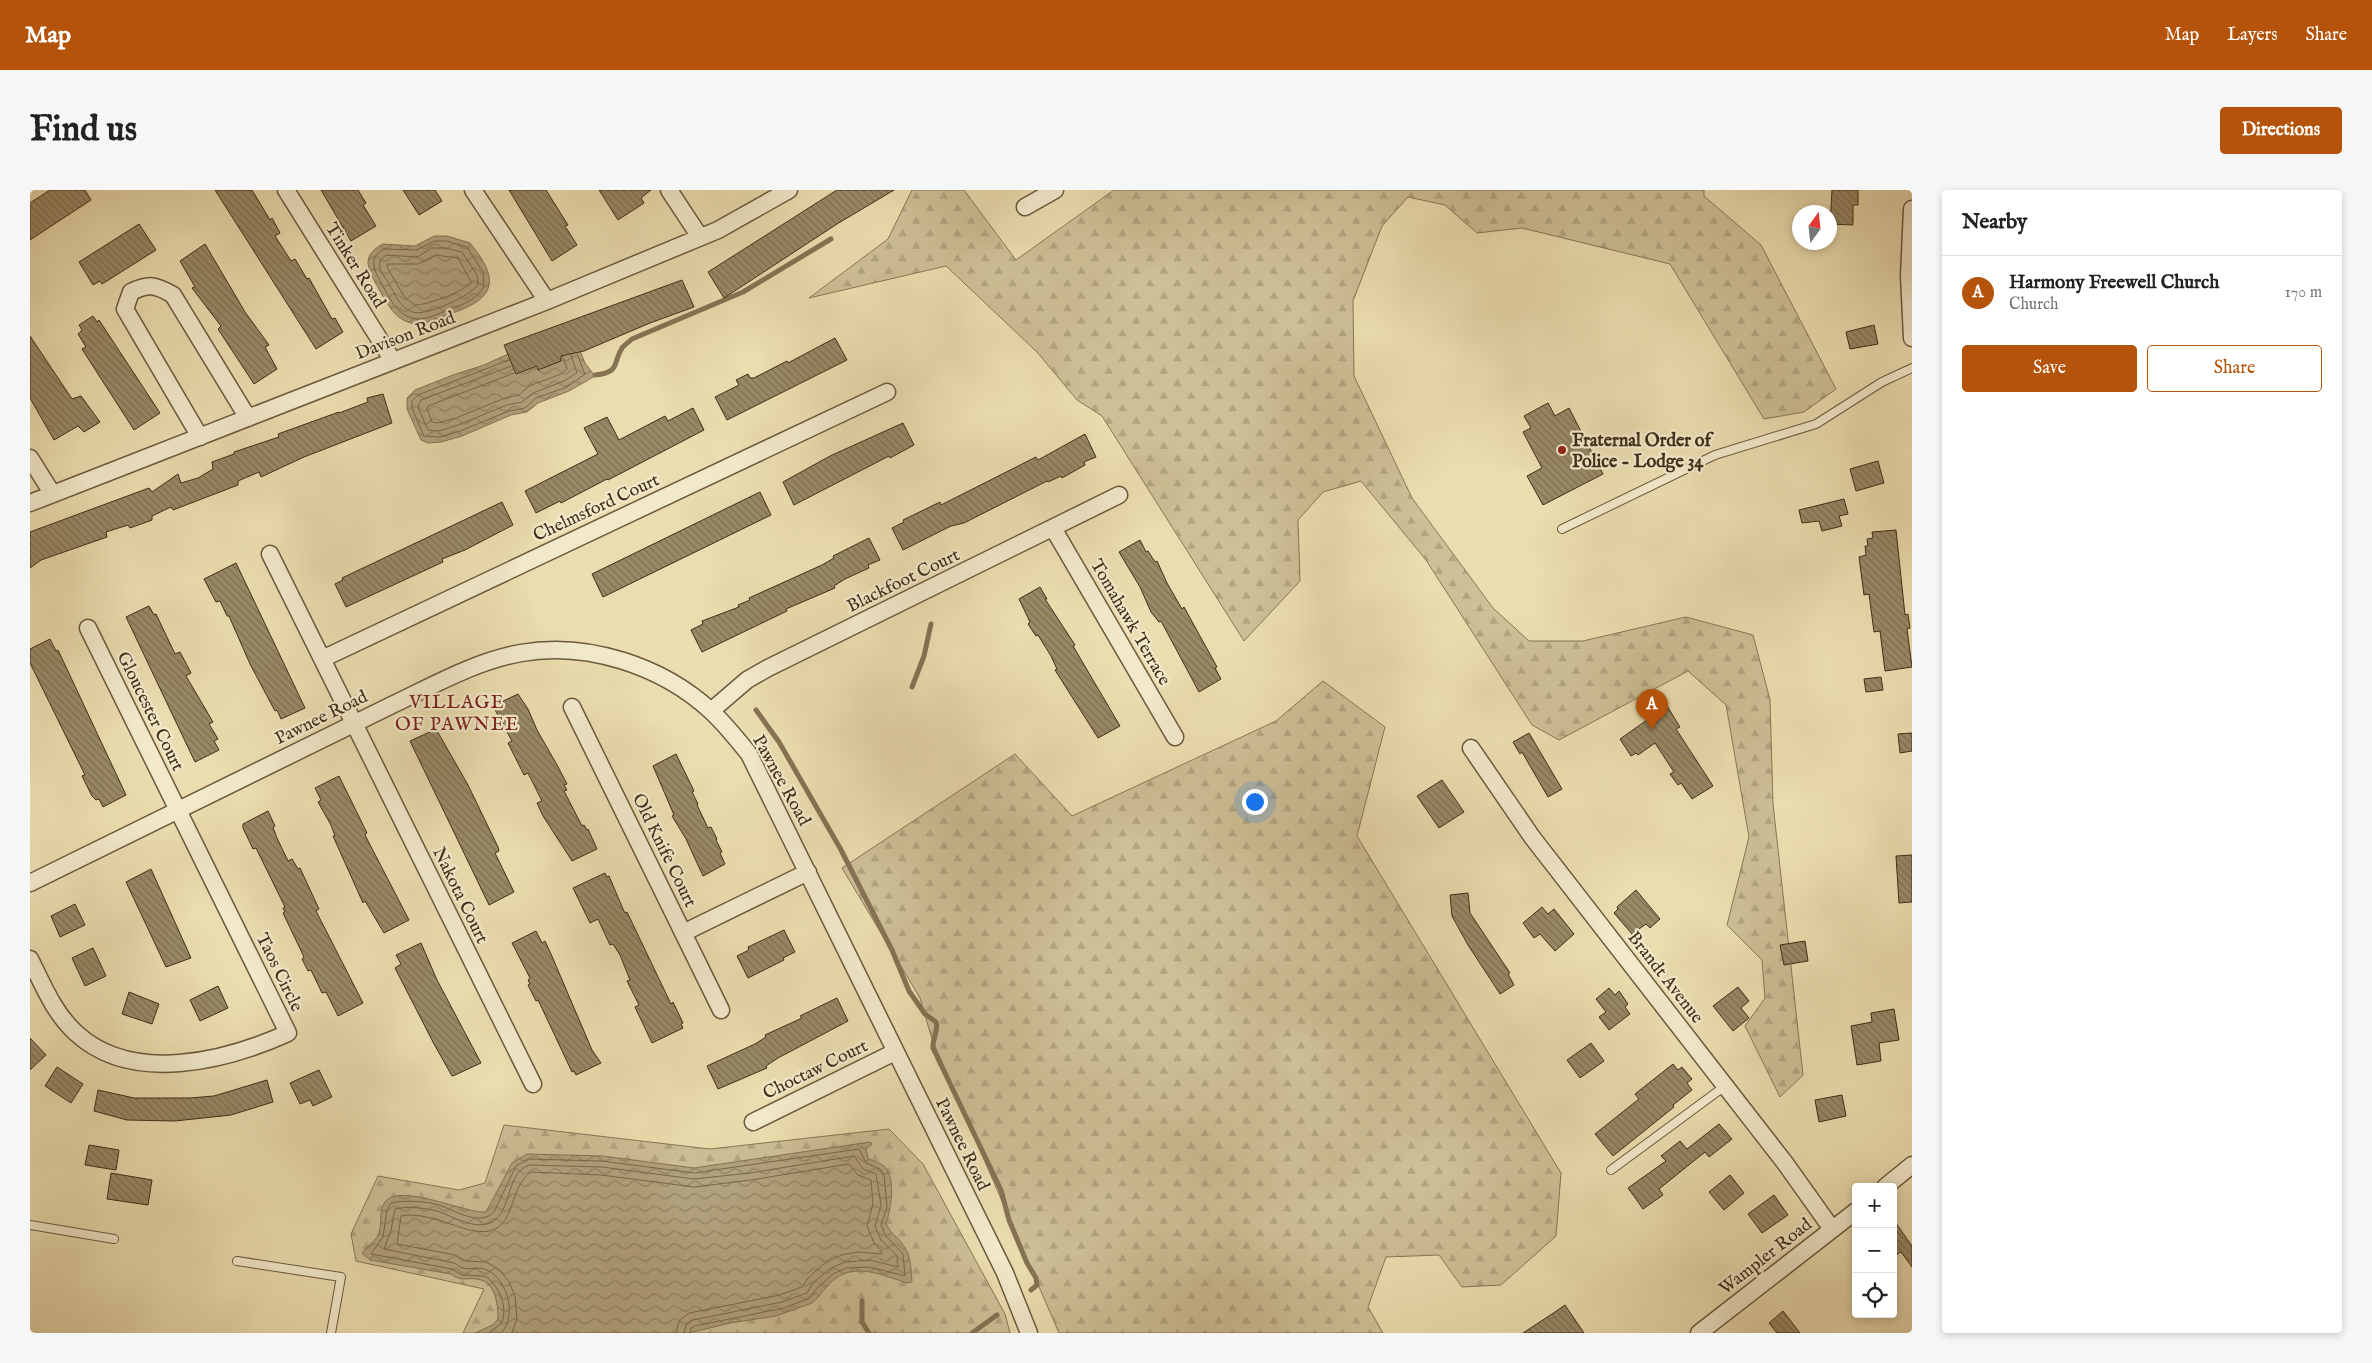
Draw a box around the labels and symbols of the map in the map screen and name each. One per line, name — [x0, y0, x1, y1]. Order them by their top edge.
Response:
north arrow — [1792, 205, 1837, 250]
street label: Tinker Road — [319, 219, 390, 313]
street label: Davison Road — [352, 307, 459, 366]
place label: Fraternal Order of Police - Lodge 34 — [1572, 430, 1714, 474]
marker: Fraternal Order of Police - Lodge 34 — [1556, 444, 1568, 456]
street label: Chelmsford Court — [530, 469, 663, 548]
street label: Blackfoot Court — [844, 544, 964, 619]
street label: Tomahawk Terrace — [1084, 556, 1175, 690]
street label: Gloucester Court — [111, 648, 188, 775]
street label: Pawnee Road — [272, 686, 372, 751]
pin: A — [1636, 689, 1668, 730]
district label: VILLAGE OF PAWNEE — [395, 691, 519, 737]
street label: Pawnee Road — [746, 731, 815, 831]
your location — [1242, 789, 1268, 815]
street label: Old Knife Court — [626, 790, 701, 911]
street label: Nakota Court — [426, 844, 493, 948]
street label: Brandt Avenue — [1622, 927, 1708, 1029]
street label: Taos Circle — [250, 930, 308, 1016]
street label: Choctaw Court — [759, 1035, 872, 1106]
street label: Pawnee Road — [929, 1095, 994, 1195]
street label: Wampler Road — [1715, 1213, 1817, 1301]

